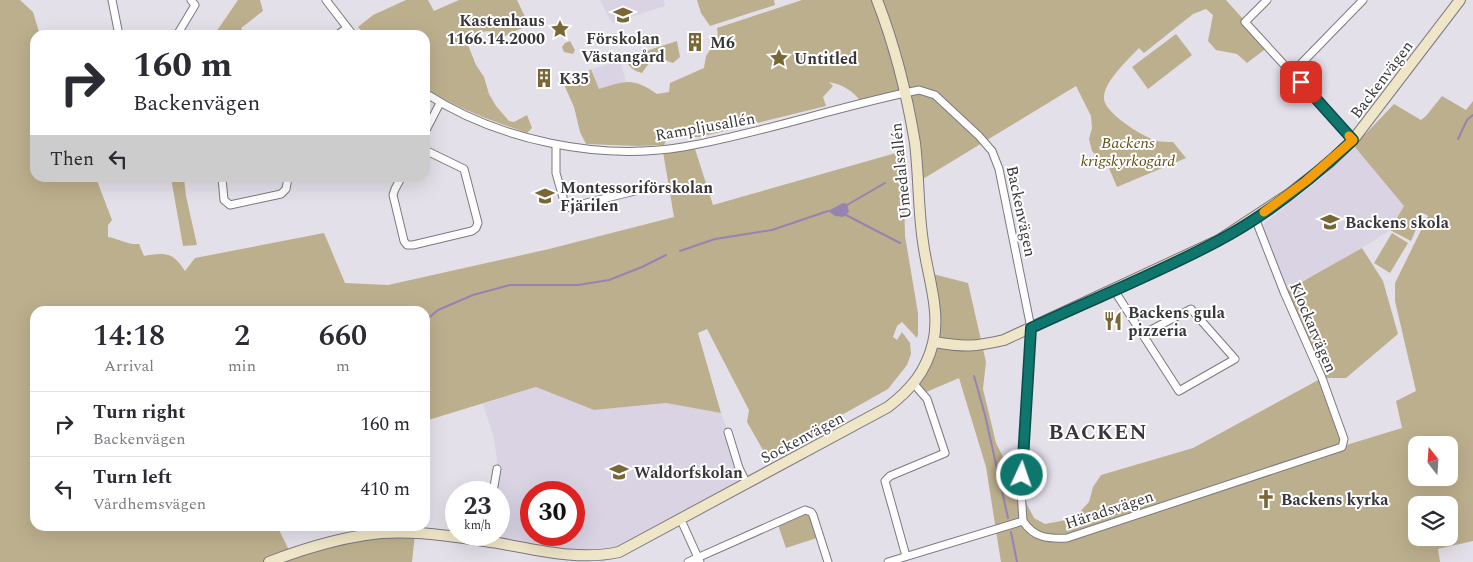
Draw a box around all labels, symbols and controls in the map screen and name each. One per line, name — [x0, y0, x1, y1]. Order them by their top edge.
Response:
school or university icon: Förskolan Västangård — [612, 4, 634, 26]
place label: Kastenhaus 1166.14.2000 — [447, 9, 545, 51]
place icon: Kastenhaus 1166.14.2000 — [549, 18, 571, 40]
place label: Förskolan Västangård — [581, 27, 665, 69]
building icon: M6 — [684, 31, 706, 53]
place label: M6 — [710, 31, 735, 55]
street label: Backenvägen — [1344, 35, 1419, 124]
text: 160 m — [133, 39, 232, 92]
place icon: Untitled — [768, 47, 790, 69]
place label: Untitled — [794, 47, 858, 71]
icon: right — [50, 50, 115, 115]
pin — [1280, 61, 1322, 103]
building icon: K35 — [533, 67, 555, 89]
place label: K35 — [559, 67, 589, 91]
icon: arrive — [1287, 68, 1315, 96]
text: Backenvägen — [133, 87, 260, 120]
street label: Rampljusallén — [653, 106, 757, 148]
street label: Umedalsallén — [884, 122, 918, 220]
park label: Backens krigskyrkogård — [1081, 131, 1175, 173]
text: Then — [50, 145, 94, 174]
icon: left — [104, 145, 132, 173]
street label: Backenvägen — [1000, 163, 1042, 259]
place label: Montessoriförskolan Fjärilen — [560, 176, 713, 218]
school or university icon: Montessoriförskolan Fjärilen — [534, 185, 556, 207]
school or university icon: Backens skola — [1319, 211, 1341, 233]
place label: Backens skola — [1345, 211, 1450, 235]
street label: Klockarvägen — [1283, 278, 1343, 376]
place label: Backens gula pizzeria — [1128, 301, 1226, 343]
restaurant icon: Backens gula pizzeria — [1102, 310, 1124, 332]
text: 14:18 — [93, 313, 165, 359]
text: 2 — [234, 313, 250, 359]
text: 660 — [319, 313, 367, 359]
text: Arrival — [104, 354, 154, 378]
text: min — [228, 354, 256, 378]
text: m — [336, 354, 350, 378]
text: Turn right — [93, 398, 186, 427]
street label: Sockenvägen — [756, 406, 849, 470]
icon: right — [50, 410, 78, 438]
text: 160 m — [360, 410, 410, 439]
district label: BACKEN — [1048, 417, 1148, 449]
text: Backenvägen — [93, 427, 186, 451]
north arrow — [1408, 436, 1458, 486]
map controls — [1408, 436, 1458, 546]
position arrow — [995, 448, 1047, 500]
school or university icon: Waldorfskolan — [608, 461, 630, 483]
place label: Waldorfskolan — [634, 461, 743, 485]
text: Turn left — [93, 463, 172, 492]
icon: left — [50, 475, 78, 503]
text: 410 m — [360, 475, 410, 504]
speed limit sign: 30 — [520, 481, 585, 546]
street label: Häradsvägen — [1062, 484, 1157, 536]
text: 23 — [463, 488, 492, 526]
church icon: Backens kyrka — [1255, 488, 1277, 510]
place label: Backens kyrka — [1281, 488, 1389, 512]
text: Vårdhemsvägen — [93, 492, 206, 516]
button: layers — [1408, 496, 1458, 546]
text: km/h — [464, 516, 491, 535]

